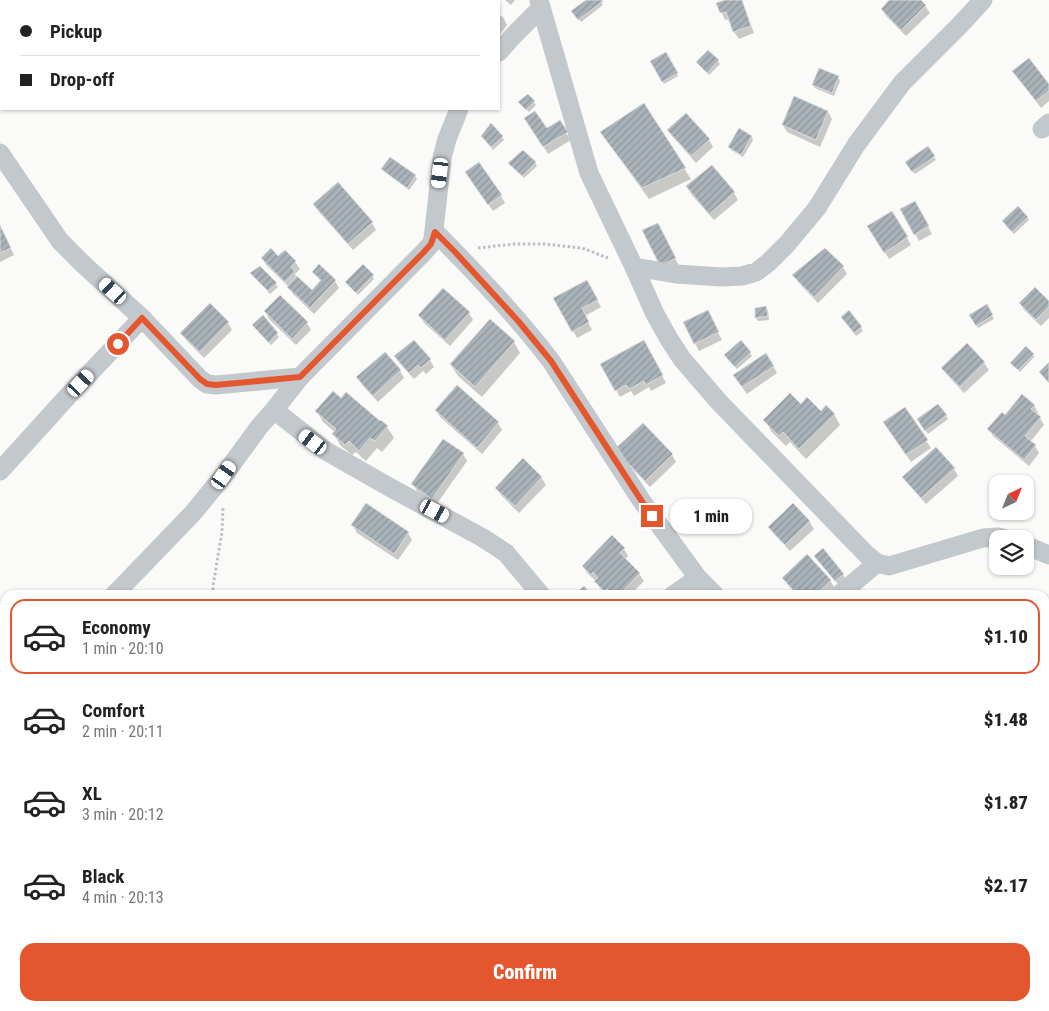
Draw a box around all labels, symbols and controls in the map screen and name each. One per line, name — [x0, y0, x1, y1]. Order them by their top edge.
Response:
text: Pickup — [50, 20, 102, 43]
text: Drop-off — [50, 68, 114, 91]
car — [430, 157, 449, 189]
car — [96, 275, 129, 307]
route start — [107, 333, 129, 355]
car — [65, 367, 96, 399]
car — [296, 427, 329, 457]
car — [209, 458, 238, 492]
north arrow — [989, 475, 1034, 520]
map controls — [989, 475, 1034, 575]
car — [418, 497, 451, 525]
callout: 1 min — [670, 498, 752, 534]
route end — [641, 505, 663, 527]
text: 1 min — [693, 507, 729, 526]
button: layers — [989, 530, 1034, 575]
icon: car — [22, 614, 67, 659]
text: Economy — [82, 616, 151, 639]
text: $1.10 — [984, 625, 1028, 648]
text: 1 min · 20:10 — [82, 639, 164, 658]
icon: car — [22, 697, 67, 742]
text: Comfort — [82, 699, 145, 722]
text: $1.48 — [984, 708, 1028, 731]
text: 2 min · 20:11 — [82, 722, 164, 741]
icon: car — [22, 780, 67, 825]
text: XL — [82, 782, 102, 805]
text: $1.87 — [984, 791, 1028, 814]
text: 3 min · 20:12 — [82, 805, 164, 824]
icon: car — [22, 863, 67, 908]
text: Black — [82, 865, 124, 888]
text: $2.17 — [984, 874, 1028, 897]
text: 4 min · 20:13 — [82, 888, 164, 907]
button: Confirm — [20, 943, 1030, 1001]

